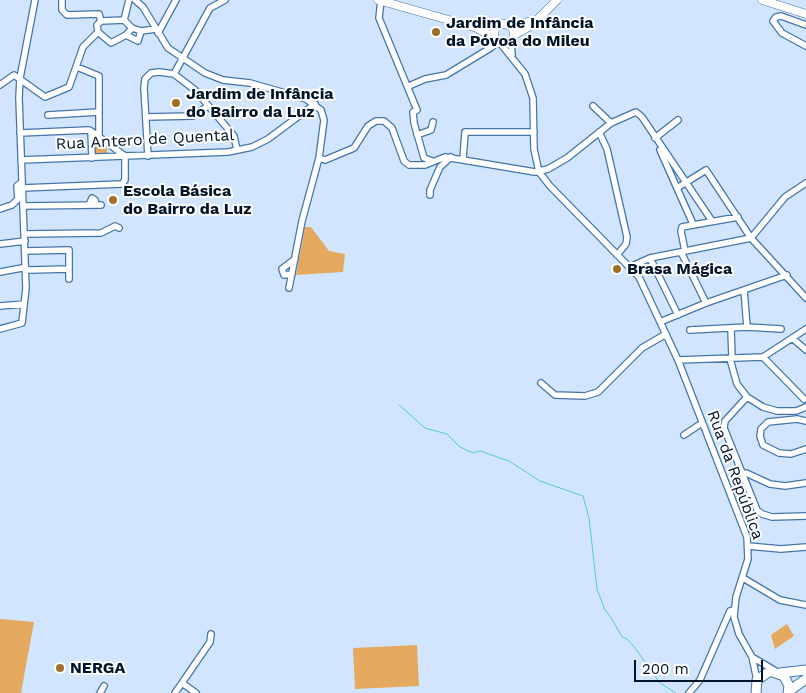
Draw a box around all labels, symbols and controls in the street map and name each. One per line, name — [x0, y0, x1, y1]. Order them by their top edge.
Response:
place label: Jardim de Infância da Póvoa do Mileu — [446, 13, 594, 51]
marker: Jardim de Infância da Póvoa do Mileu — [430, 26, 442, 38]
place label: Jardim de Infância do Bairro da Luz — [186, 84, 334, 122]
marker: Jardim de Infância do Bairro da Luz — [170, 97, 182, 109]
street label: Rua Antero de Quental — [55, 126, 235, 154]
place label: Escola Básica do Bairro da Luz — [123, 181, 251, 219]
marker: Escola Básica do Bairro da Luz — [107, 194, 119, 206]
place label: Brasa Mágica — [627, 259, 732, 279]
marker: Brasa Mágica — [611, 263, 623, 275]
street label: Rua da República — [703, 408, 767, 542]
scale bar — [636, 650, 765, 682]
place label: NERGA — [70, 658, 125, 678]
text: 200 m — [642, 660, 689, 678]
marker: NERGA — [54, 662, 66, 674]

